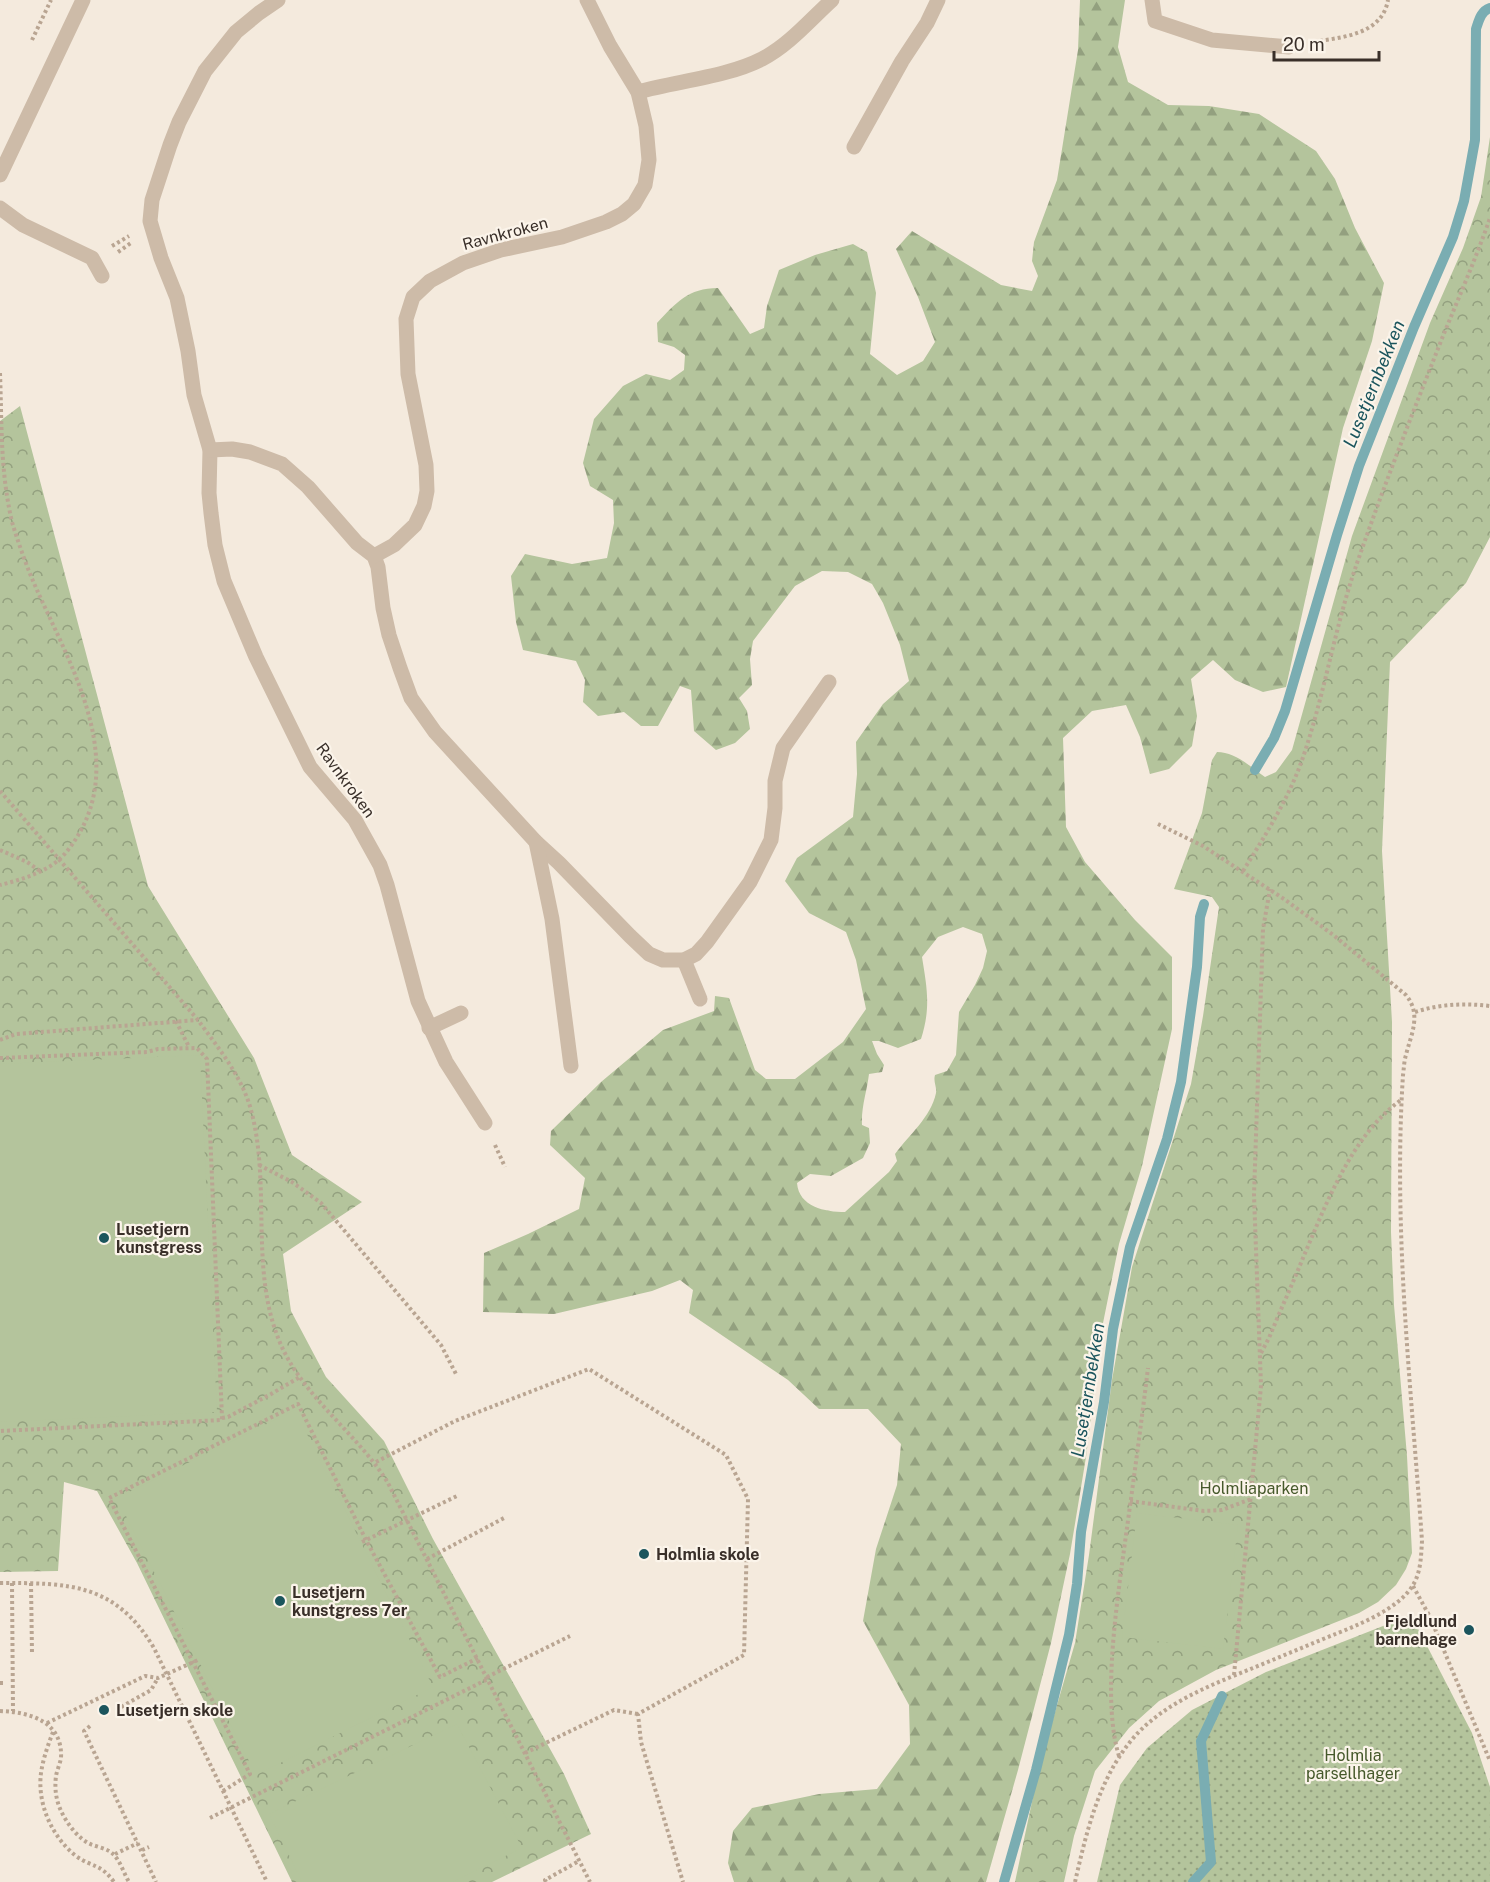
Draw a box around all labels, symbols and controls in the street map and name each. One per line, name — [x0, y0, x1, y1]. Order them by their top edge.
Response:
scale bar — [1274, 24, 1379, 62]
text: 20 m — [1283, 34, 1325, 55]
street label: Ravnkroken — [460, 213, 550, 254]
water label: Lusetjernbekken — [1338, 317, 1409, 451]
street label: Ravnkroken — [312, 739, 379, 821]
place label: Lusetjern kunstgress — [116, 1220, 202, 1257]
marker: Lusetjern kunstgress — [97, 1231, 111, 1245]
water label: Lusetjernbekken — [1067, 1321, 1108, 1459]
park label: Holmliaparken — [1200, 1479, 1308, 1498]
place label: Holmlia skole — [656, 1545, 759, 1564]
marker: Holmlia skole — [637, 1547, 651, 1561]
place label: Lusetjern kunstgress 7er — [292, 1583, 408, 1620]
marker: Lusetjern kunstgress 7er — [273, 1594, 287, 1608]
place label: Fjeldlund barnehage — [1375, 1612, 1457, 1649]
marker: Fjeldlund barnehage — [1462, 1623, 1476, 1637]
place label: Lusetjern skole — [116, 1701, 233, 1720]
marker: Lusetjern skole — [97, 1703, 111, 1717]
park label: Holmlia parsellhager — [1306, 1746, 1400, 1783]

